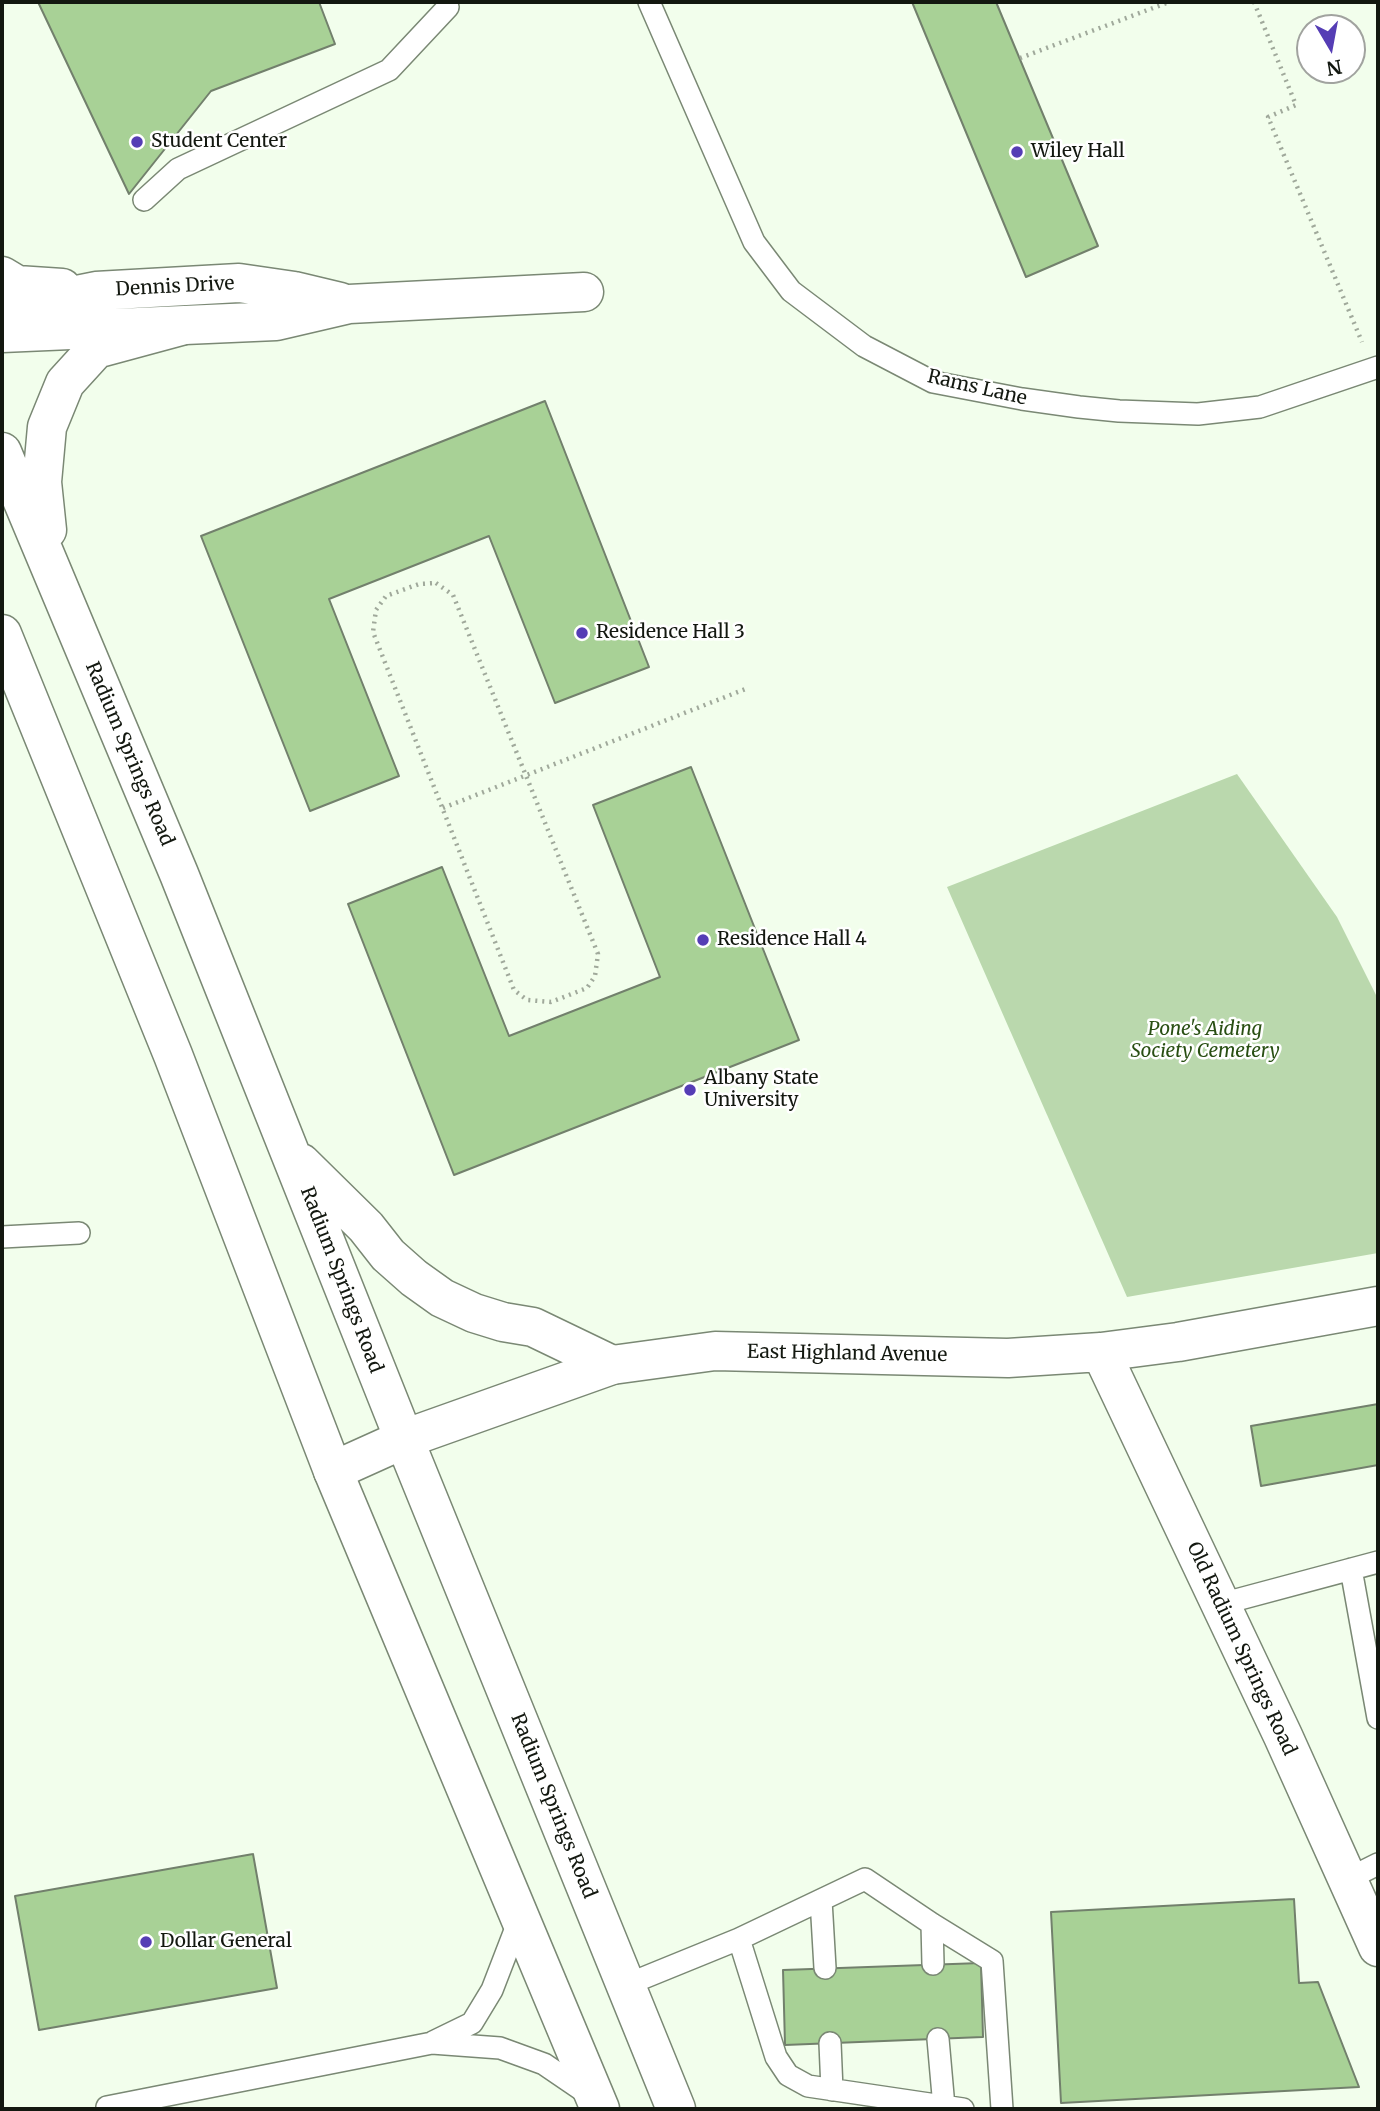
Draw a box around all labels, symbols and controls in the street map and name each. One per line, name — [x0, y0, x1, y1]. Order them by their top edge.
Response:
north arrow — [1296, 14, 1366, 84]
text: N — [1325, 55, 1344, 81]
place label: Student Center — [151, 131, 287, 153]
marker: Student Center — [129, 134, 145, 150]
place label: Wiley Hall — [1031, 141, 1125, 163]
marker: Wiley Hall — [1009, 144, 1025, 160]
street label: Dennis Drive — [115, 272, 235, 302]
street label: Rams Lane — [925, 366, 1029, 410]
place label: Residence Hall 3 — [596, 622, 745, 644]
marker: Residence Hall 3 — [574, 625, 590, 641]
street label: Radium Springs Road — [80, 659, 178, 849]
place label: Residence Hall 4 — [717, 929, 867, 951]
marker: Residence Hall 4 — [695, 932, 711, 948]
park label: Pone's Aiding Society Cemetery — [1130, 1019, 1280, 1063]
place label: Albany State University — [704, 1068, 819, 1112]
marker: Albany State University — [682, 1082, 698, 1098]
street label: Radium Springs Road — [295, 1184, 387, 1376]
street label: East Highland Avenue — [747, 1341, 947, 1367]
street label: Old Radium Springs Road — [1181, 1539, 1301, 1759]
street label: Radium Springs Road — [505, 1710, 601, 1902]
place label: Dollar General — [160, 1931, 292, 1953]
marker: Dollar General — [138, 1934, 154, 1950]

